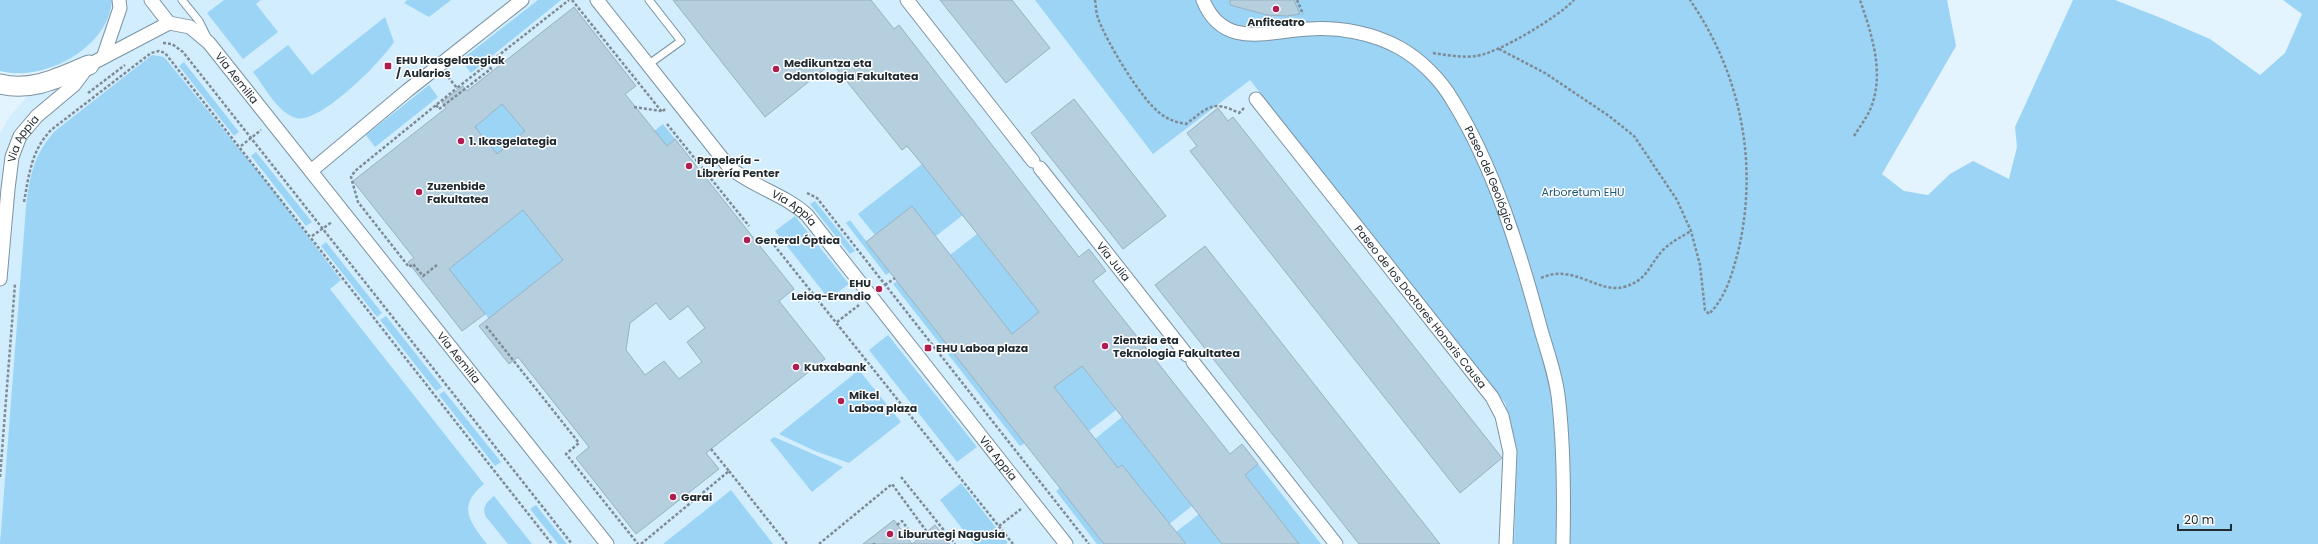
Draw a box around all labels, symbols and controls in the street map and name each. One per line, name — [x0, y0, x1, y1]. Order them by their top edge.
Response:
marker: Anfiteatro — [1271, 4, 1281, 14]
place label: Anfiteatro — [1247, 14, 1305, 30]
street label: Via Aemilia — [211, 49, 262, 107]
place label: EHU Ikasgelategiak / Aularios — [396, 52, 505, 81]
place label: Medikuntza eta Odontologia Fakultatea — [784, 55, 918, 84]
marker: EHU Ikasgelategiak / Aularios — [383, 61, 393, 71]
marker: Medikuntza eta Odontologia Fakultatea — [771, 64, 781, 74]
street label: Via Appia — [3, 111, 43, 163]
street label: Paseo del Geológico — [1461, 123, 1519, 233]
place label: 1. Ikasgelategia — [469, 133, 557, 149]
marker: 1. Ikasgelategia — [456, 136, 466, 146]
place label: Papelería - Librería Penter — [697, 152, 780, 181]
marker: Papelería - Librería Penter — [684, 161, 694, 171]
place label: Zuzenbide Fakultatea — [427, 178, 489, 207]
park label: Arboretum EHU — [1542, 184, 1624, 200]
street label: Via Appia — [769, 186, 821, 229]
marker: Zuzenbide Fakultatea — [414, 187, 424, 197]
street label: Paseo de los Doctores Honoris Causa — [1351, 222, 1490, 392]
place label: General Óptica — [755, 232, 840, 248]
marker: General Óptica — [742, 235, 752, 245]
street label: Vía Julia — [1093, 238, 1134, 285]
place label: EHU Leioa-Erandio — [792, 275, 871, 304]
marker: EHU Leioa-Erandio — [874, 284, 884, 294]
street label: Via Aemilia — [433, 328, 484, 387]
place label: Zientzia eta Teknologia Fakultatea — [1113, 332, 1240, 361]
place label: EHU Laboa plaza — [936, 340, 1028, 356]
marker: Zientzia eta Teknologia Fakultatea — [1100, 341, 1110, 351]
marker: EHU Laboa plaza — [923, 343, 933, 353]
place label: Kutxabank — [804, 359, 867, 375]
marker: Kutxabank — [791, 362, 801, 372]
place label: Mikel Laboa plaza — [849, 387, 917, 416]
marker: Mikel Laboa plaza — [836, 396, 846, 406]
street label: Via Appia — [976, 432, 1021, 484]
place label: Garai — [681, 489, 712, 505]
marker: Garai — [668, 492, 678, 502]
scale bar — [2178, 506, 2231, 532]
text: 20 m — [2184, 511, 2214, 528]
place label: Liburutegi Nagusia — [898, 526, 1005, 542]
marker: Liburutegi Nagusia — [885, 529, 895, 539]

